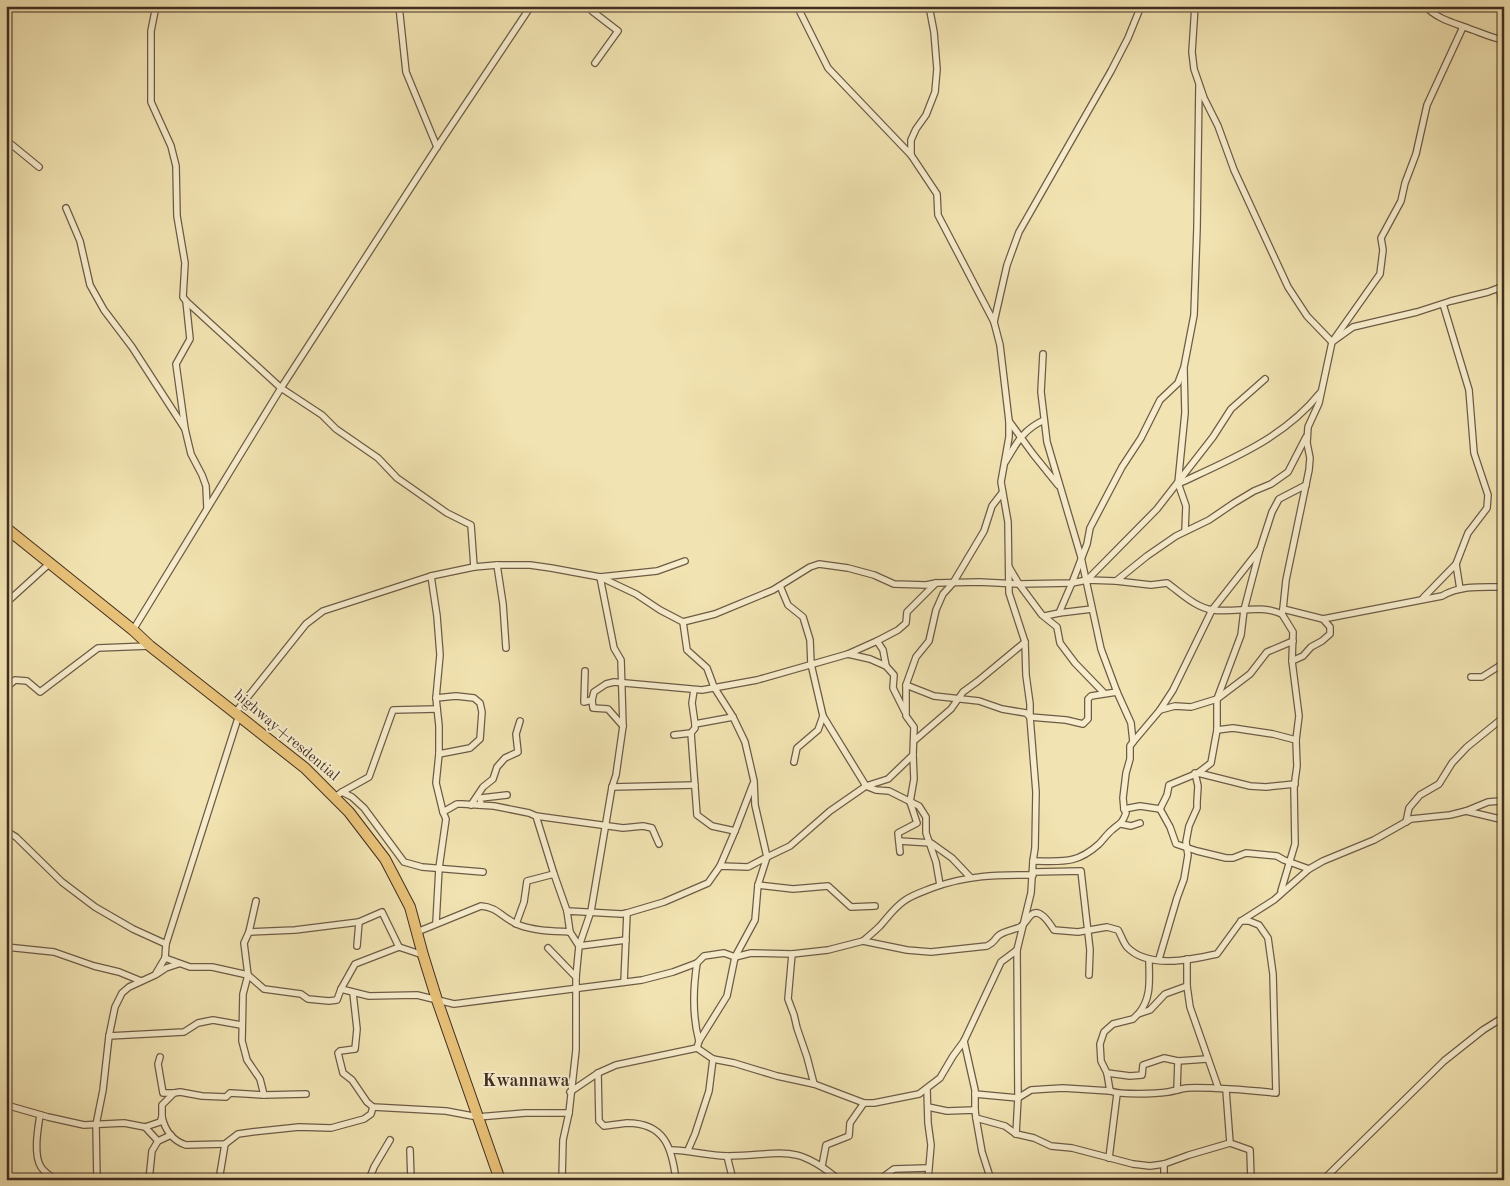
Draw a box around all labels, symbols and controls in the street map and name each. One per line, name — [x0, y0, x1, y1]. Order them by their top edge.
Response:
street label: highway+resdential — [231, 688, 341, 784]
district label: Kwannawa — [482, 1072, 570, 1090]

